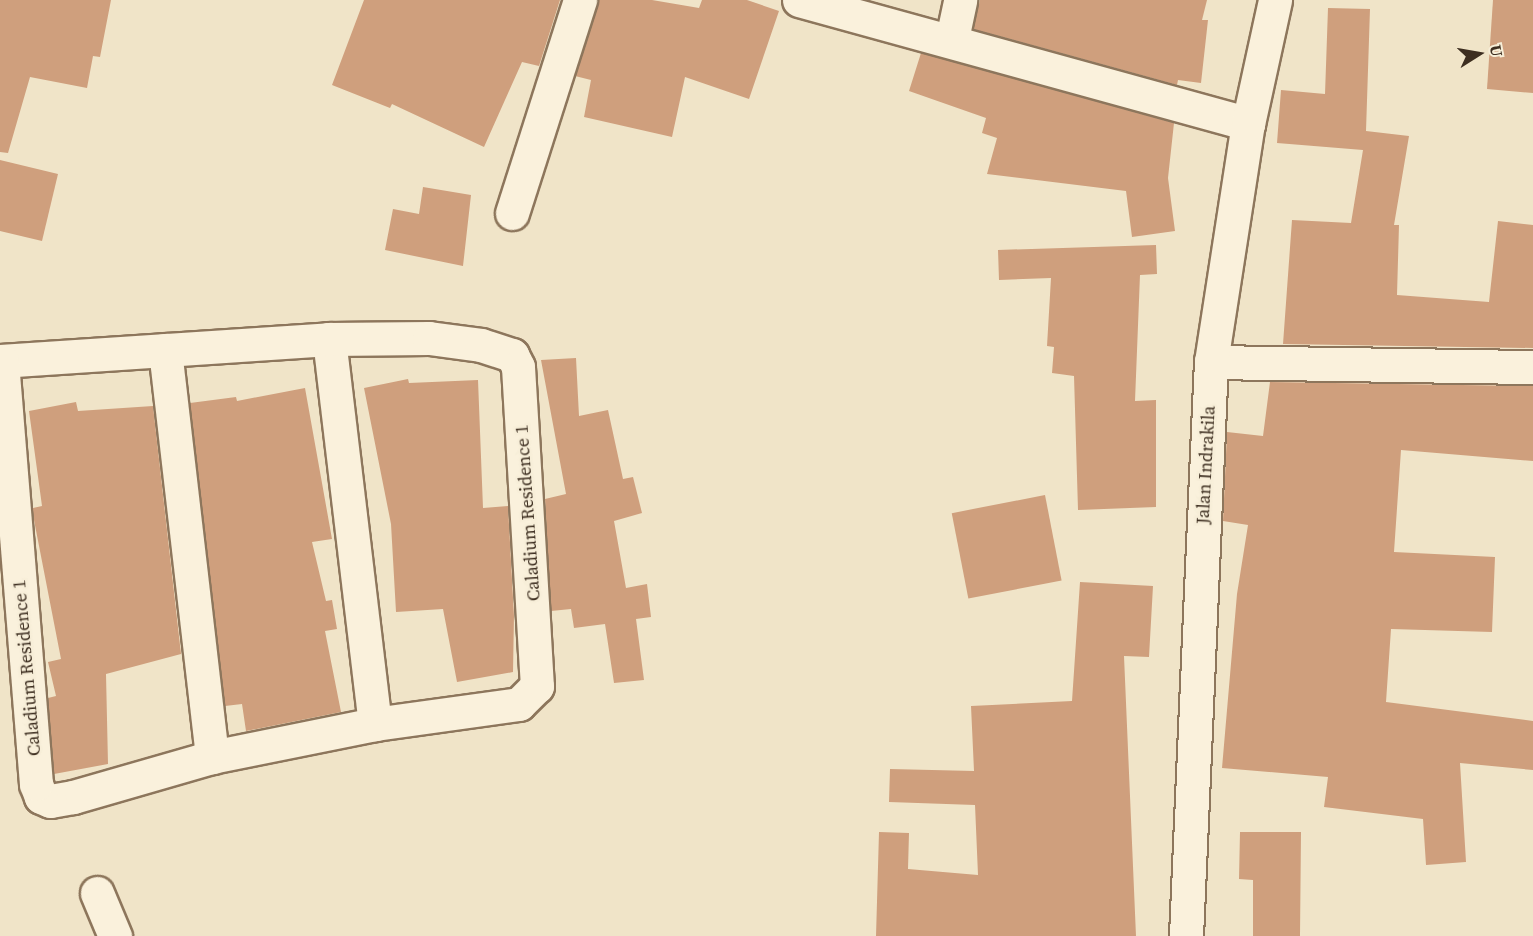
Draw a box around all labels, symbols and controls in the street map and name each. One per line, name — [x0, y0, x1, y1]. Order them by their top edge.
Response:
north arrow — [1449, 24, 1509, 84]
text: U — [1485, 43, 1509, 58]
street label: Jalan Indrakila — [1192, 405, 1220, 525]
street label: Caladium Residence 1 — [511, 424, 545, 602]
street label: Caladium Residence 1 — [9, 579, 45, 757]

